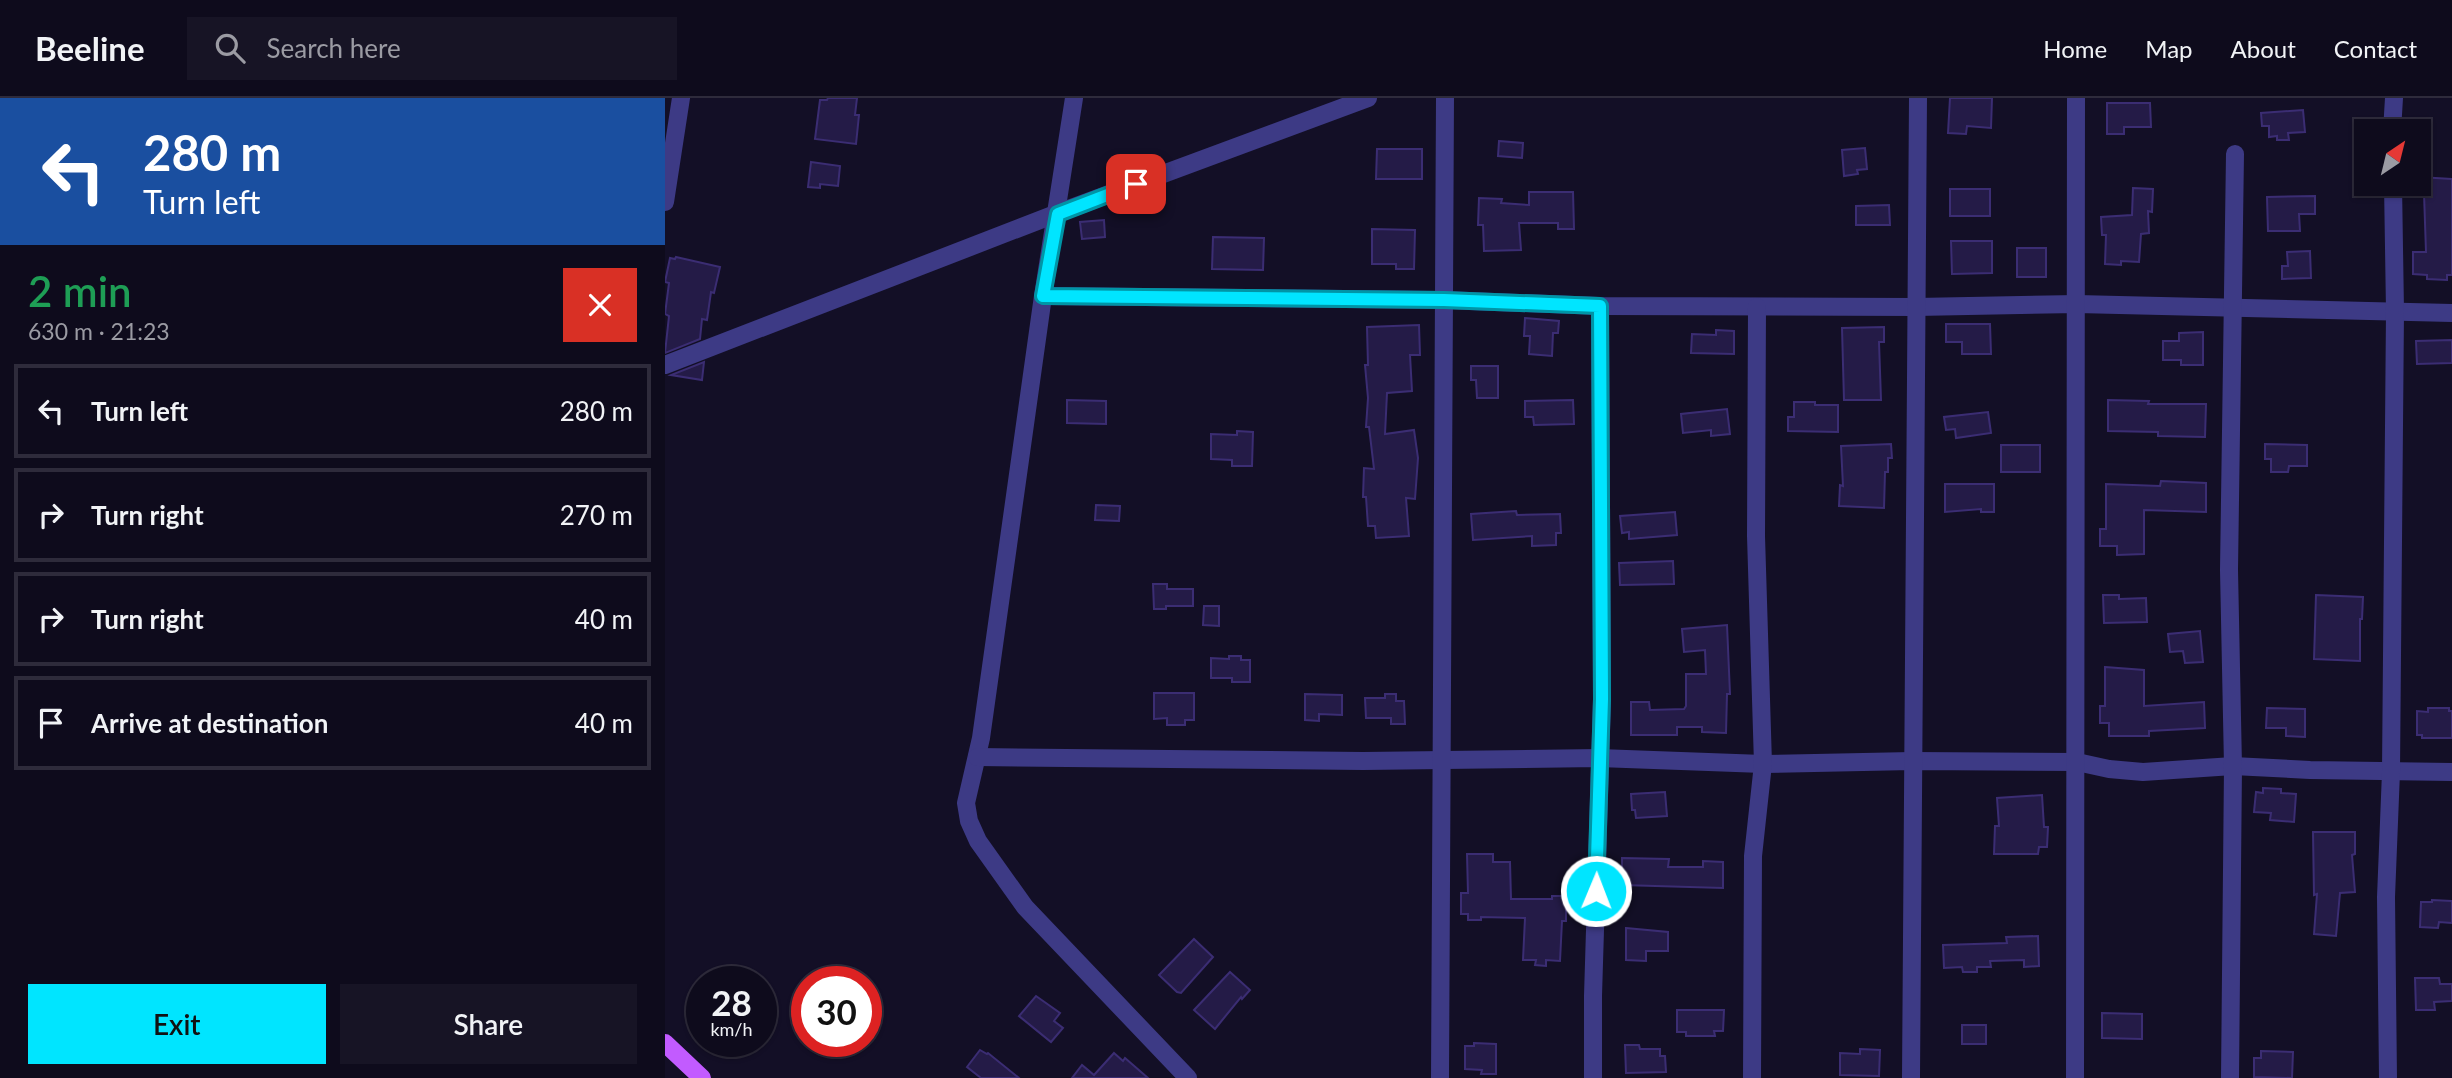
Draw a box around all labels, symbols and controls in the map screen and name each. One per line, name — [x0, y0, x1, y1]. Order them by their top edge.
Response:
search box — [187, 17, 677, 80]
text: Beeline — [35, 28, 145, 68]
icon: search — [211, 29, 249, 67]
text: Search here — [267, 32, 401, 64]
text: Home — [2043, 34, 2107, 63]
text: Map — [2145, 34, 2193, 63]
text: About — [2231, 34, 2296, 63]
text: Contact — [2334, 34, 2417, 63]
north arrow — [2354, 119, 2431, 196]
map controls — [2354, 119, 2431, 196]
text: 280 m — [143, 123, 281, 181]
icon: left — [28, 126, 119, 217]
pin — [1106, 154, 1166, 214]
icon: arrive — [1117, 165, 1155, 203]
text: Turn left — [143, 182, 260, 221]
text: 2 min — [28, 266, 132, 316]
button: close — [563, 268, 637, 342]
text: 630 m · 21:23 — [28, 317, 170, 345]
icon: left — [32, 392, 70, 430]
text: Turn left — [91, 395, 188, 427]
text: 280 m — [560, 395, 633, 427]
icon: right — [32, 496, 70, 534]
text: Turn right — [91, 499, 204, 531]
text: 270 m — [560, 499, 633, 531]
icon: right — [32, 600, 70, 638]
text: Turn right — [91, 603, 204, 635]
text: 40 m — [575, 603, 633, 635]
icon: arrive — [32, 704, 70, 742]
text: Arrive at destination — [91, 707, 328, 739]
text: 40 m — [575, 707, 633, 739]
position arrow — [1559, 854, 1633, 928]
speed limit sign: 30 — [791, 966, 882, 1057]
text: 28 — [711, 981, 752, 1023]
button: Exit — [28, 984, 326, 1064]
button: Share — [340, 984, 637, 1064]
text: km/h — [710, 1018, 753, 1040]

